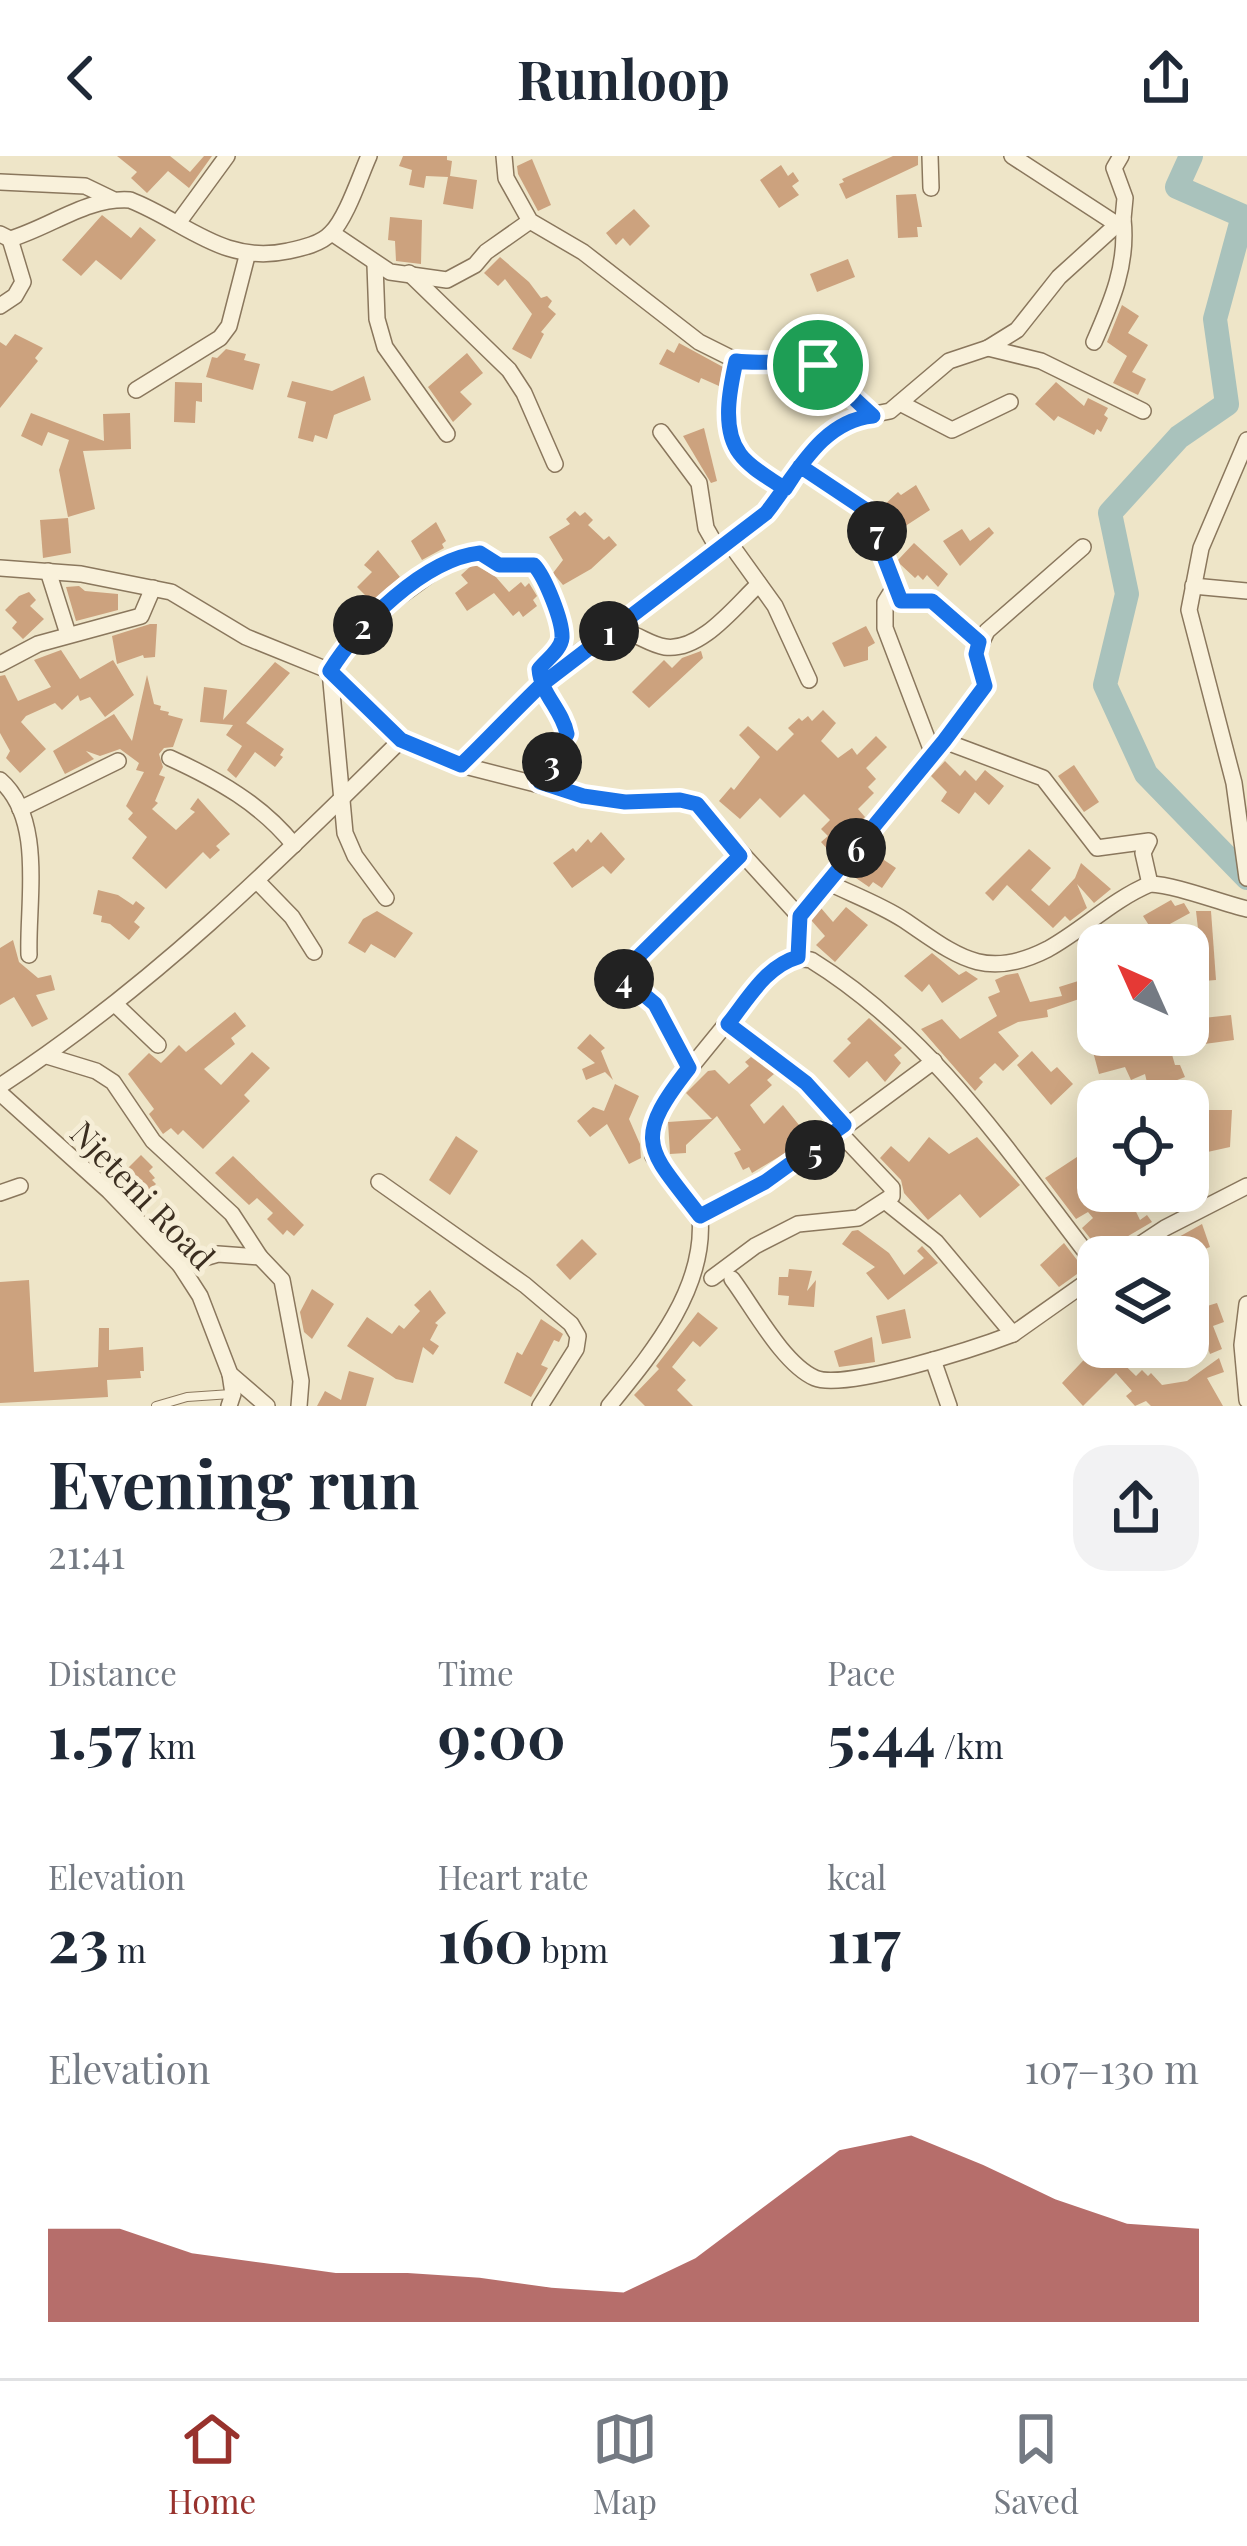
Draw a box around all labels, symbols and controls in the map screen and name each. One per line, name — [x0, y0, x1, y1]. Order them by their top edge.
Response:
text: Runloop — [517, 42, 730, 114]
icon: back — [48, 45, 114, 111]
icon: share — [1133, 45, 1199, 111]
pin — [767, 314, 869, 416]
icon: arrive — [785, 332, 851, 398]
pin: 7 — [847, 501, 907, 561]
text: 7 — [869, 509, 885, 553]
pin: 2 — [333, 595, 393, 655]
pin: 1 — [579, 601, 639, 661]
text: 2 — [354, 603, 372, 647]
text: 1 — [603, 609, 615, 653]
pin: 3 — [522, 732, 582, 792]
text: 3 — [544, 740, 560, 784]
pin: 6 — [826, 818, 886, 878]
text: 6 — [847, 826, 865, 870]
north arrow — [1077, 924, 1209, 1056]
map controls — [1077, 924, 1209, 1368]
pin: 4 — [594, 949, 654, 1009]
text: 4 — [615, 957, 633, 1001]
button: locate — [1077, 1080, 1209, 1212]
street label: Njeteni Road — [62, 1110, 226, 1278]
pin: 5 — [785, 1120, 845, 1180]
text: 5 — [807, 1128, 823, 1172]
button: layers — [1077, 1236, 1209, 1368]
text: Evening run — [48, 1438, 420, 1526]
button: share — [1073, 1445, 1199, 1571]
text: 21:41 — [48, 1527, 125, 1579]
text: Distance — [48, 1650, 177, 1694]
text: Time — [438, 1650, 514, 1694]
text: Pace — [827, 1650, 896, 1694]
text: 1.57 — [48, 1694, 141, 1774]
text: 9:00 — [438, 1694, 566, 1774]
text: 5:44 — [827, 1694, 936, 1774]
text: km — [141, 1723, 196, 1767]
text: /km — [936, 1723, 1004, 1767]
text: Elevation — [48, 1854, 185, 1898]
text: Heart rate — [438, 1854, 589, 1898]
text: kcal — [827, 1854, 886, 1898]
text: 23 — [48, 1898, 109, 1978]
text: 160 — [438, 1898, 533, 1978]
text: 117 — [827, 1898, 901, 1978]
text: m — [109, 1927, 146, 1971]
text: bpm — [533, 1927, 608, 1971]
text: Elevation — [48, 2042, 210, 2094]
text: 107–130 m — [1024, 2042, 1199, 2094]
tab: Home — [168, 2406, 256, 2522]
tab: Map — [592, 2406, 658, 2522]
tab: Saved — [993, 2406, 1079, 2522]

